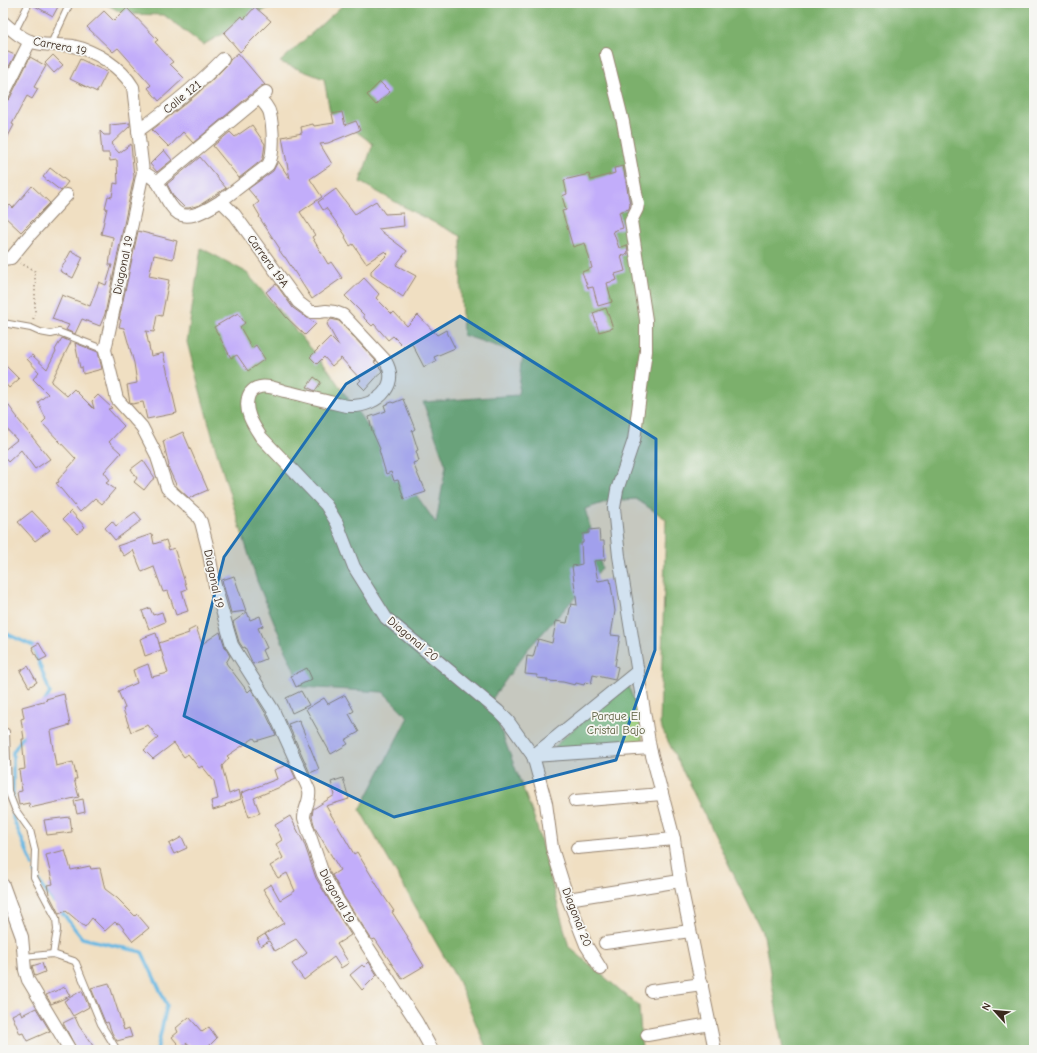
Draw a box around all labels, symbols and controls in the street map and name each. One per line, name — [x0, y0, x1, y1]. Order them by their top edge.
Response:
street label: Carrera 19 — [32, 34, 88, 58]
street label: Calle 121 — [160, 77, 204, 116]
street label: Carrera 19A — [244, 232, 292, 290]
street label: Diagonal 19 — [110, 234, 136, 296]
street label: Diagonal 19 — [201, 548, 227, 610]
street label: Diagonal 20 — [385, 614, 441, 664]
park label: Parque El Cristal Bajo — [587, 709, 645, 737]
street label: Diagonal 19 — [316, 866, 358, 926]
street label: Diagonal 20 — [559, 885, 595, 949]
north arrow — [975, 991, 1015, 1031]
text: N — [979, 1001, 994, 1013]

